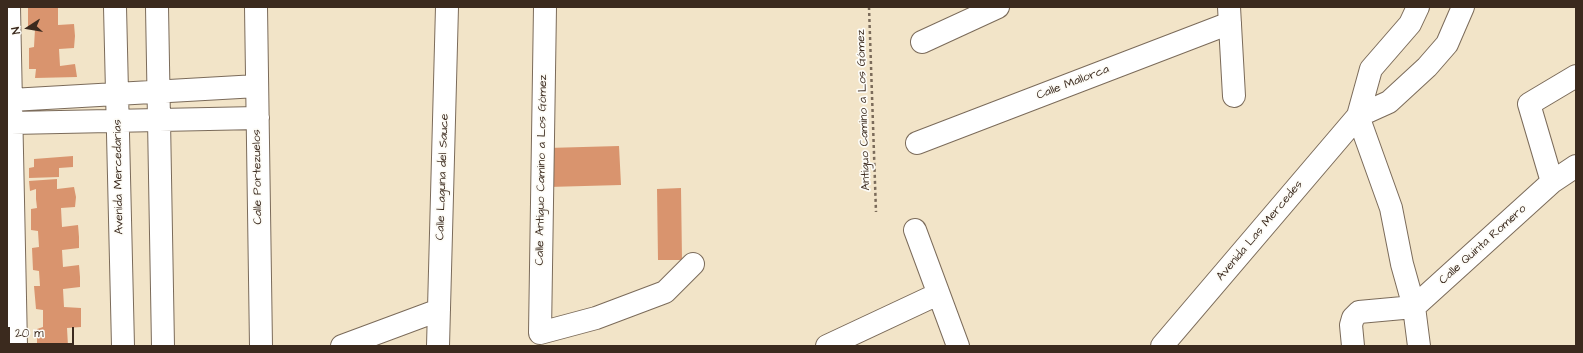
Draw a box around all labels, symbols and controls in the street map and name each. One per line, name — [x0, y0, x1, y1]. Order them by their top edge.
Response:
north arrow — [8, 8, 48, 48]
text: N — [8, 26, 24, 36]
street label: Antiguo Camino a Los Gómez — [854, 29, 874, 191]
street label: Calle Mallorca — [1035, 63, 1111, 103]
street label: Calle Antiguo Camino a Los Gómez — [533, 74, 551, 266]
street label: Calle Laguna del Sauce — [434, 113, 452, 241]
street label: Avenida Mercedarias — [111, 119, 127, 235]
street label: Calle Portezuelos — [250, 129, 266, 225]
street label: Avenida Las Mercedes — [1214, 178, 1306, 284]
street label: Calle Quinta Romero — [1436, 202, 1530, 288]
scale bar — [10, 319, 76, 345]
text: 20 m — [15, 325, 44, 342]

